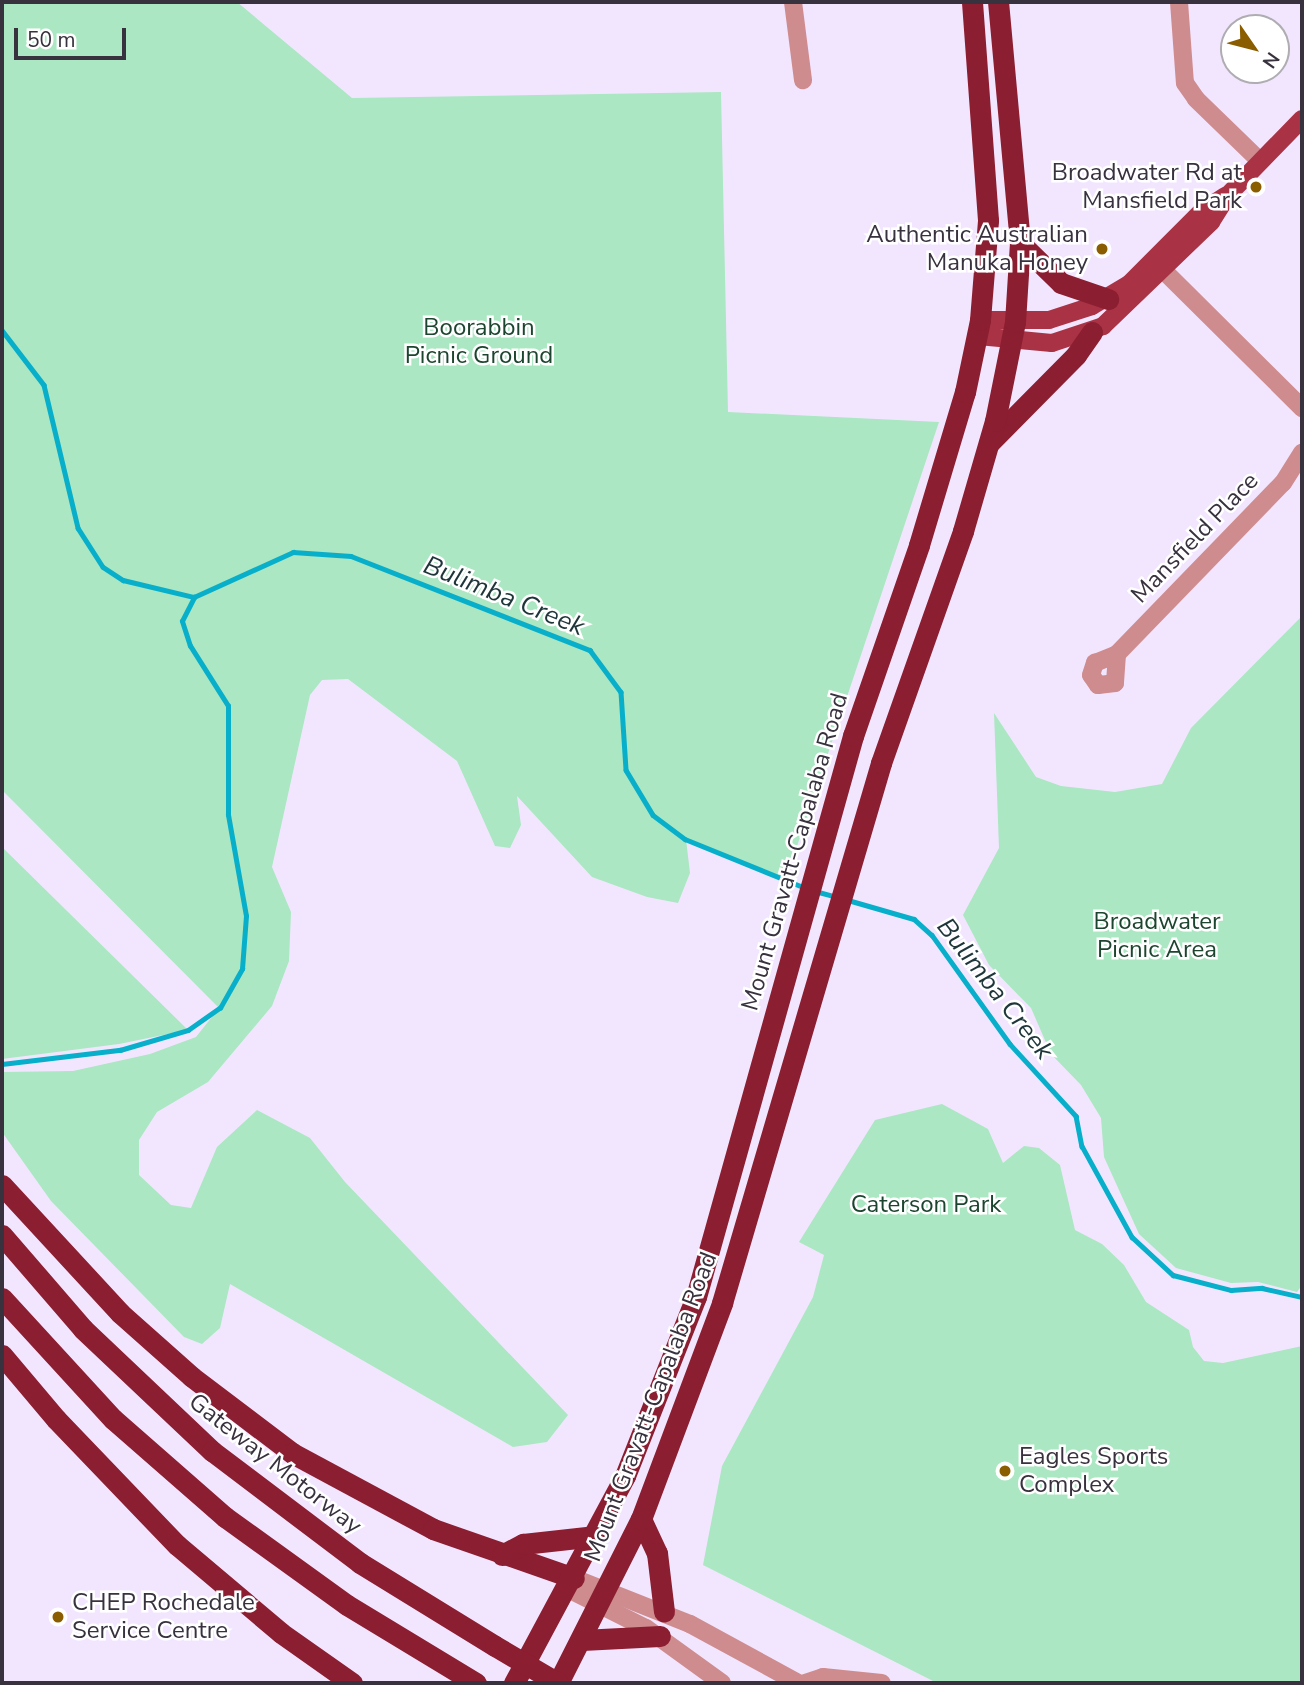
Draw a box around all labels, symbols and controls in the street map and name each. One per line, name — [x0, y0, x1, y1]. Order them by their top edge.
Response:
scale bar — [18, 14, 130, 58]
north arrow — [1220, 14, 1290, 84]
text: 50 m — [27, 26, 76, 54]
text: N — [1256, 47, 1285, 73]
place label: Broadwater Rd at Mansfield Park — [1052, 159, 1242, 215]
marker: Broadwater Rd at Mansfield Park — [1248, 179, 1264, 195]
place label: Authentic Australian Manuka Honey — [866, 221, 1088, 277]
marker: Authentic Australian Manuka Honey — [1094, 241, 1110, 257]
park label: Boorabbin Picnic Ground — [405, 314, 553, 370]
street label: Mansfield Place — [1125, 467, 1265, 609]
water label: Bulimba Creek — [419, 549, 589, 643]
street label: Mount Gravatt-Capalaba Road — [736, 690, 854, 1014]
park label: Broadwater Picnic Area — [1093, 908, 1221, 964]
water label: Bulimba Creek — [930, 912, 1060, 1066]
park label: Caterson Park — [851, 1191, 1001, 1219]
street label: Mount Gravatt-Capalaba Road — [579, 1248, 723, 1566]
street label: Gateway Motorway — [183, 1388, 367, 1540]
place label: Eagles Sports Complex — [1019, 1443, 1168, 1499]
marker: Eagles Sports Complex — [997, 1463, 1013, 1479]
place label: CHEP Rochedale Service Centre — [72, 1589, 255, 1645]
marker: CHEP Rochedale Service Centre — [50, 1609, 66, 1625]

